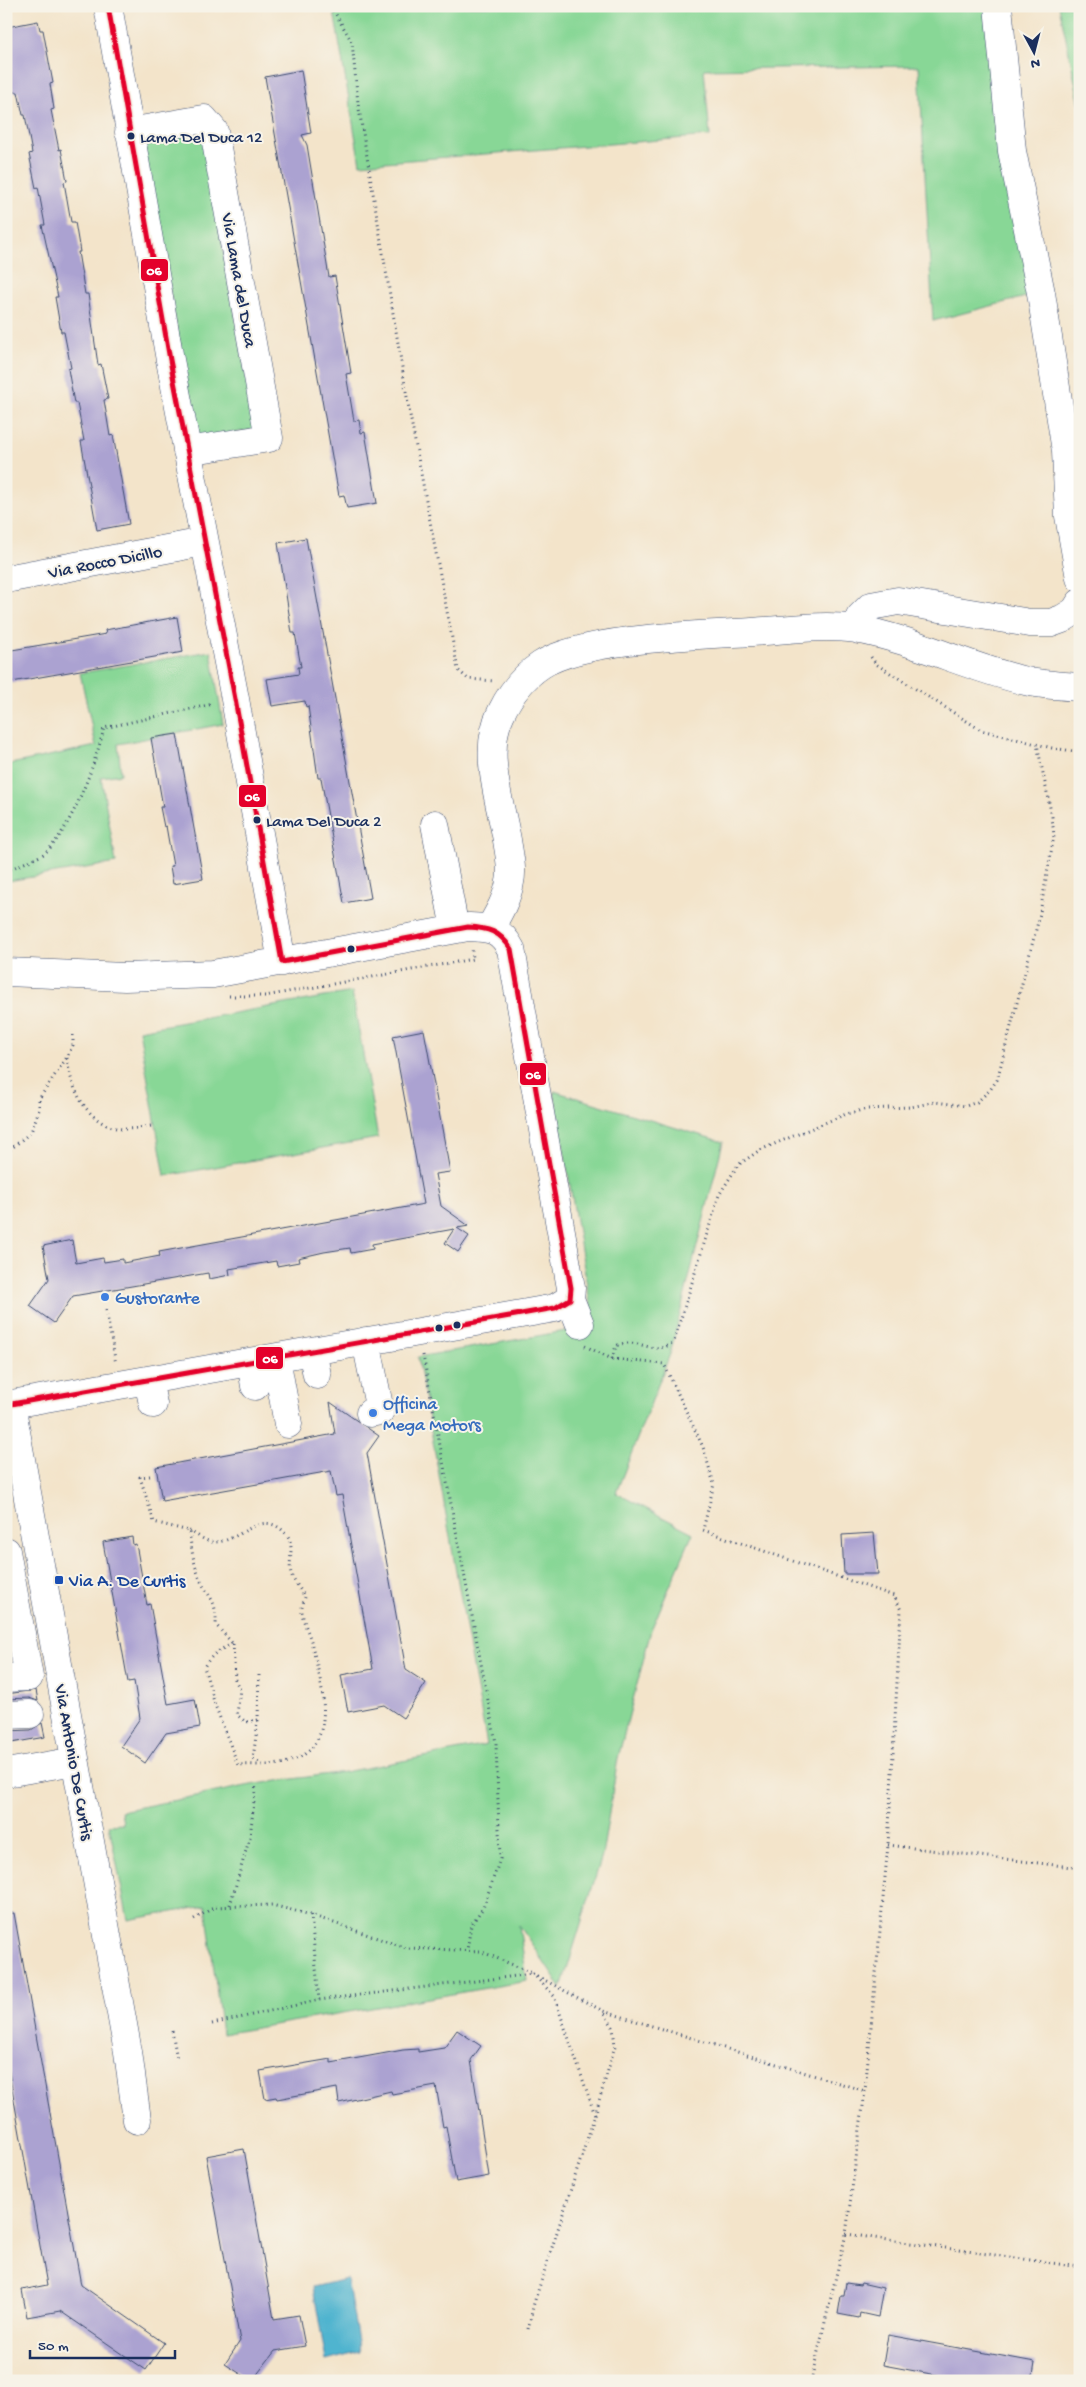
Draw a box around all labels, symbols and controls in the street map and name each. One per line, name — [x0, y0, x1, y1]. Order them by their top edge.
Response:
north arrow — [1008, 28, 1058, 78]
text: N — [1030, 53, 1041, 71]
place label: Lama Del Duca 12 — [140, 129, 262, 149]
marker: Lama Del Duca 12 — [126, 131, 136, 141]
street label: Via Lama del Duca — [215, 211, 260, 350]
line badge: 06 — [140, 258, 169, 282]
text: 06 — [146, 264, 162, 281]
street label: Via Rocco Dicillo — [46, 542, 164, 585]
line badge: 06 — [238, 784, 267, 808]
text: 06 — [244, 790, 260, 807]
place label: Lama Del Duca 2 — [266, 813, 381, 833]
marker: Lama Del Duca 2 — [252, 815, 262, 825]
unlabelled marker — [346, 944, 356, 954]
line badge: 06 — [519, 1062, 547, 1086]
text: 06 — [525, 1068, 541, 1085]
place label: Gustorante — [115, 1289, 200, 1310]
marker: Gustorante — [99, 1291, 111, 1303]
unlabelled marker — [452, 1320, 462, 1330]
unlabelled marker — [434, 1323, 444, 1333]
line badge: 06 — [255, 1346, 284, 1370]
text: 06 — [262, 1352, 278, 1369]
place label: Officina Mega Motors — [383, 1395, 482, 1437]
marker: Officina Mega Motors — [367, 1407, 379, 1419]
place label: Via A. De Curtis — [68, 1572, 187, 1593]
marker: Via A. De Curtis — [53, 1574, 65, 1586]
street label: Via Antonio De Curtis — [48, 1682, 97, 1843]
scale bar — [30, 2327, 175, 2359]
text: 50 m — [38, 2338, 69, 2356]

